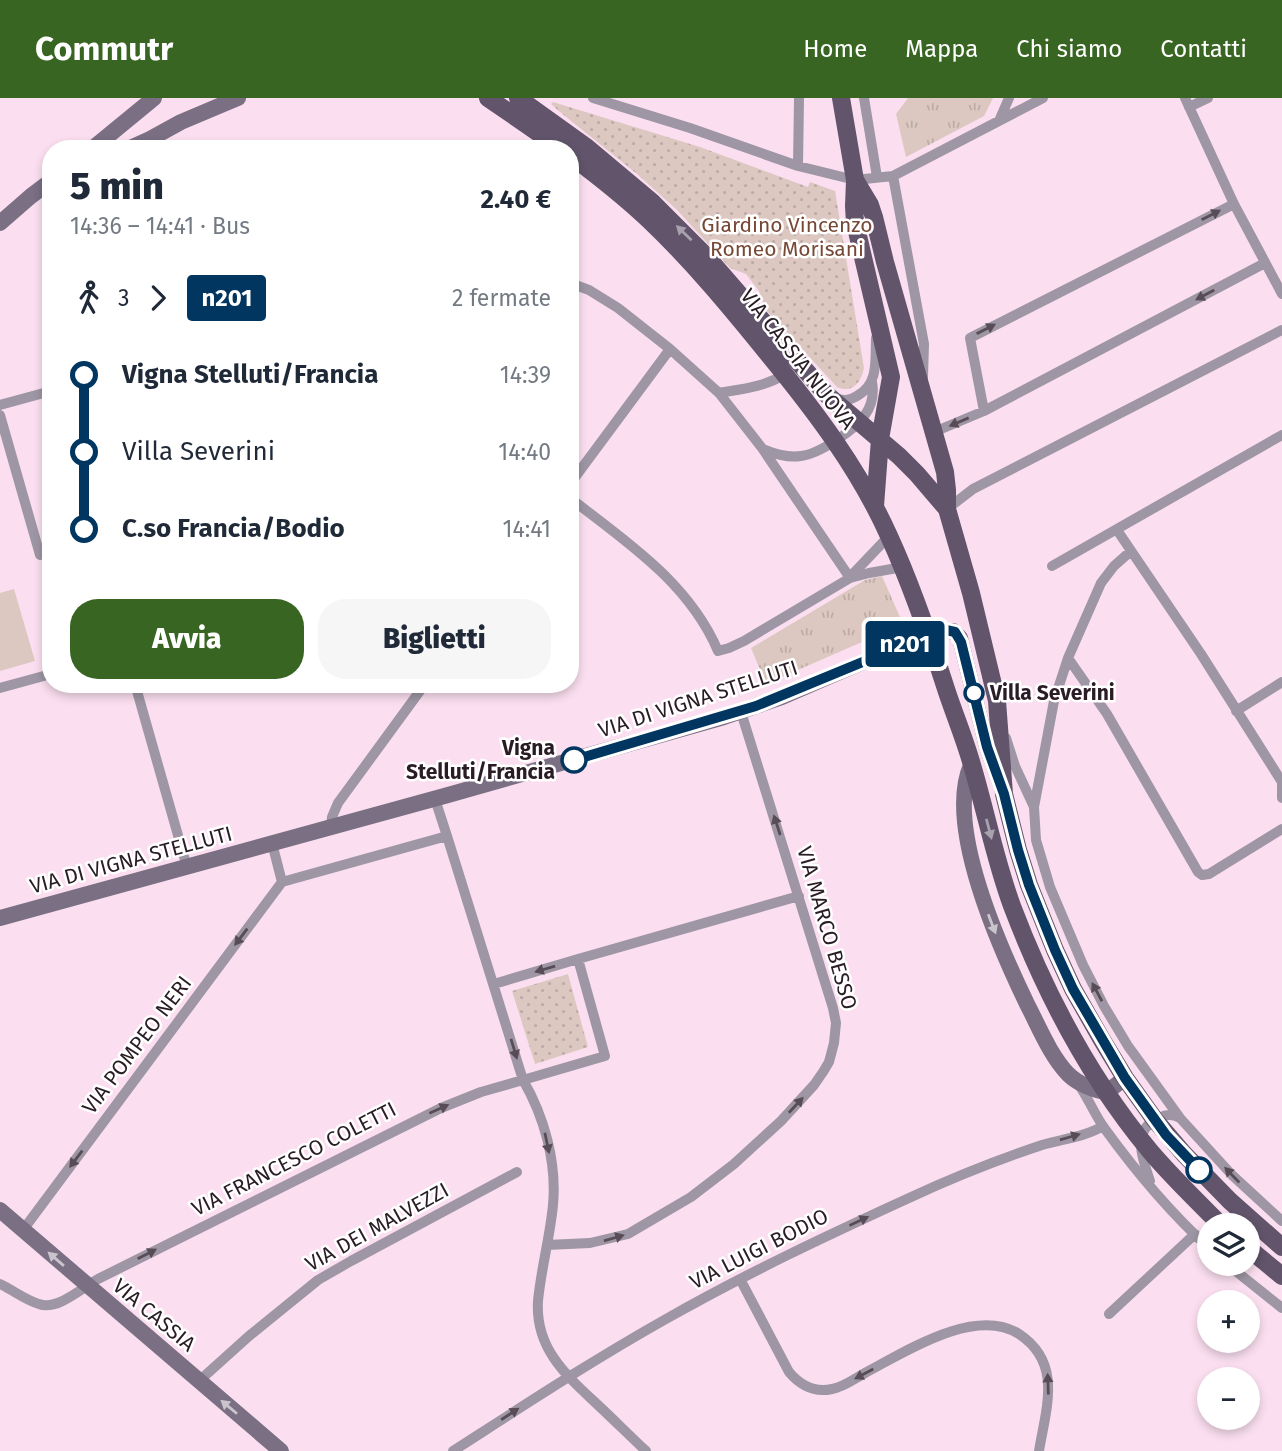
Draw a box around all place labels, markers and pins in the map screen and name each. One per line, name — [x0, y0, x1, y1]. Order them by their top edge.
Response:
place label: Villa Severini — [989, 680, 1115, 706]
marker: Villa Severini — [964, 683, 984, 703]
place label: Vigna Stelluti/Francia — [406, 735, 555, 785]
marker: Vigna Stelluti/Francia — [561, 747, 587, 773]
unlabelled marker — [1186, 1157, 1212, 1183]

